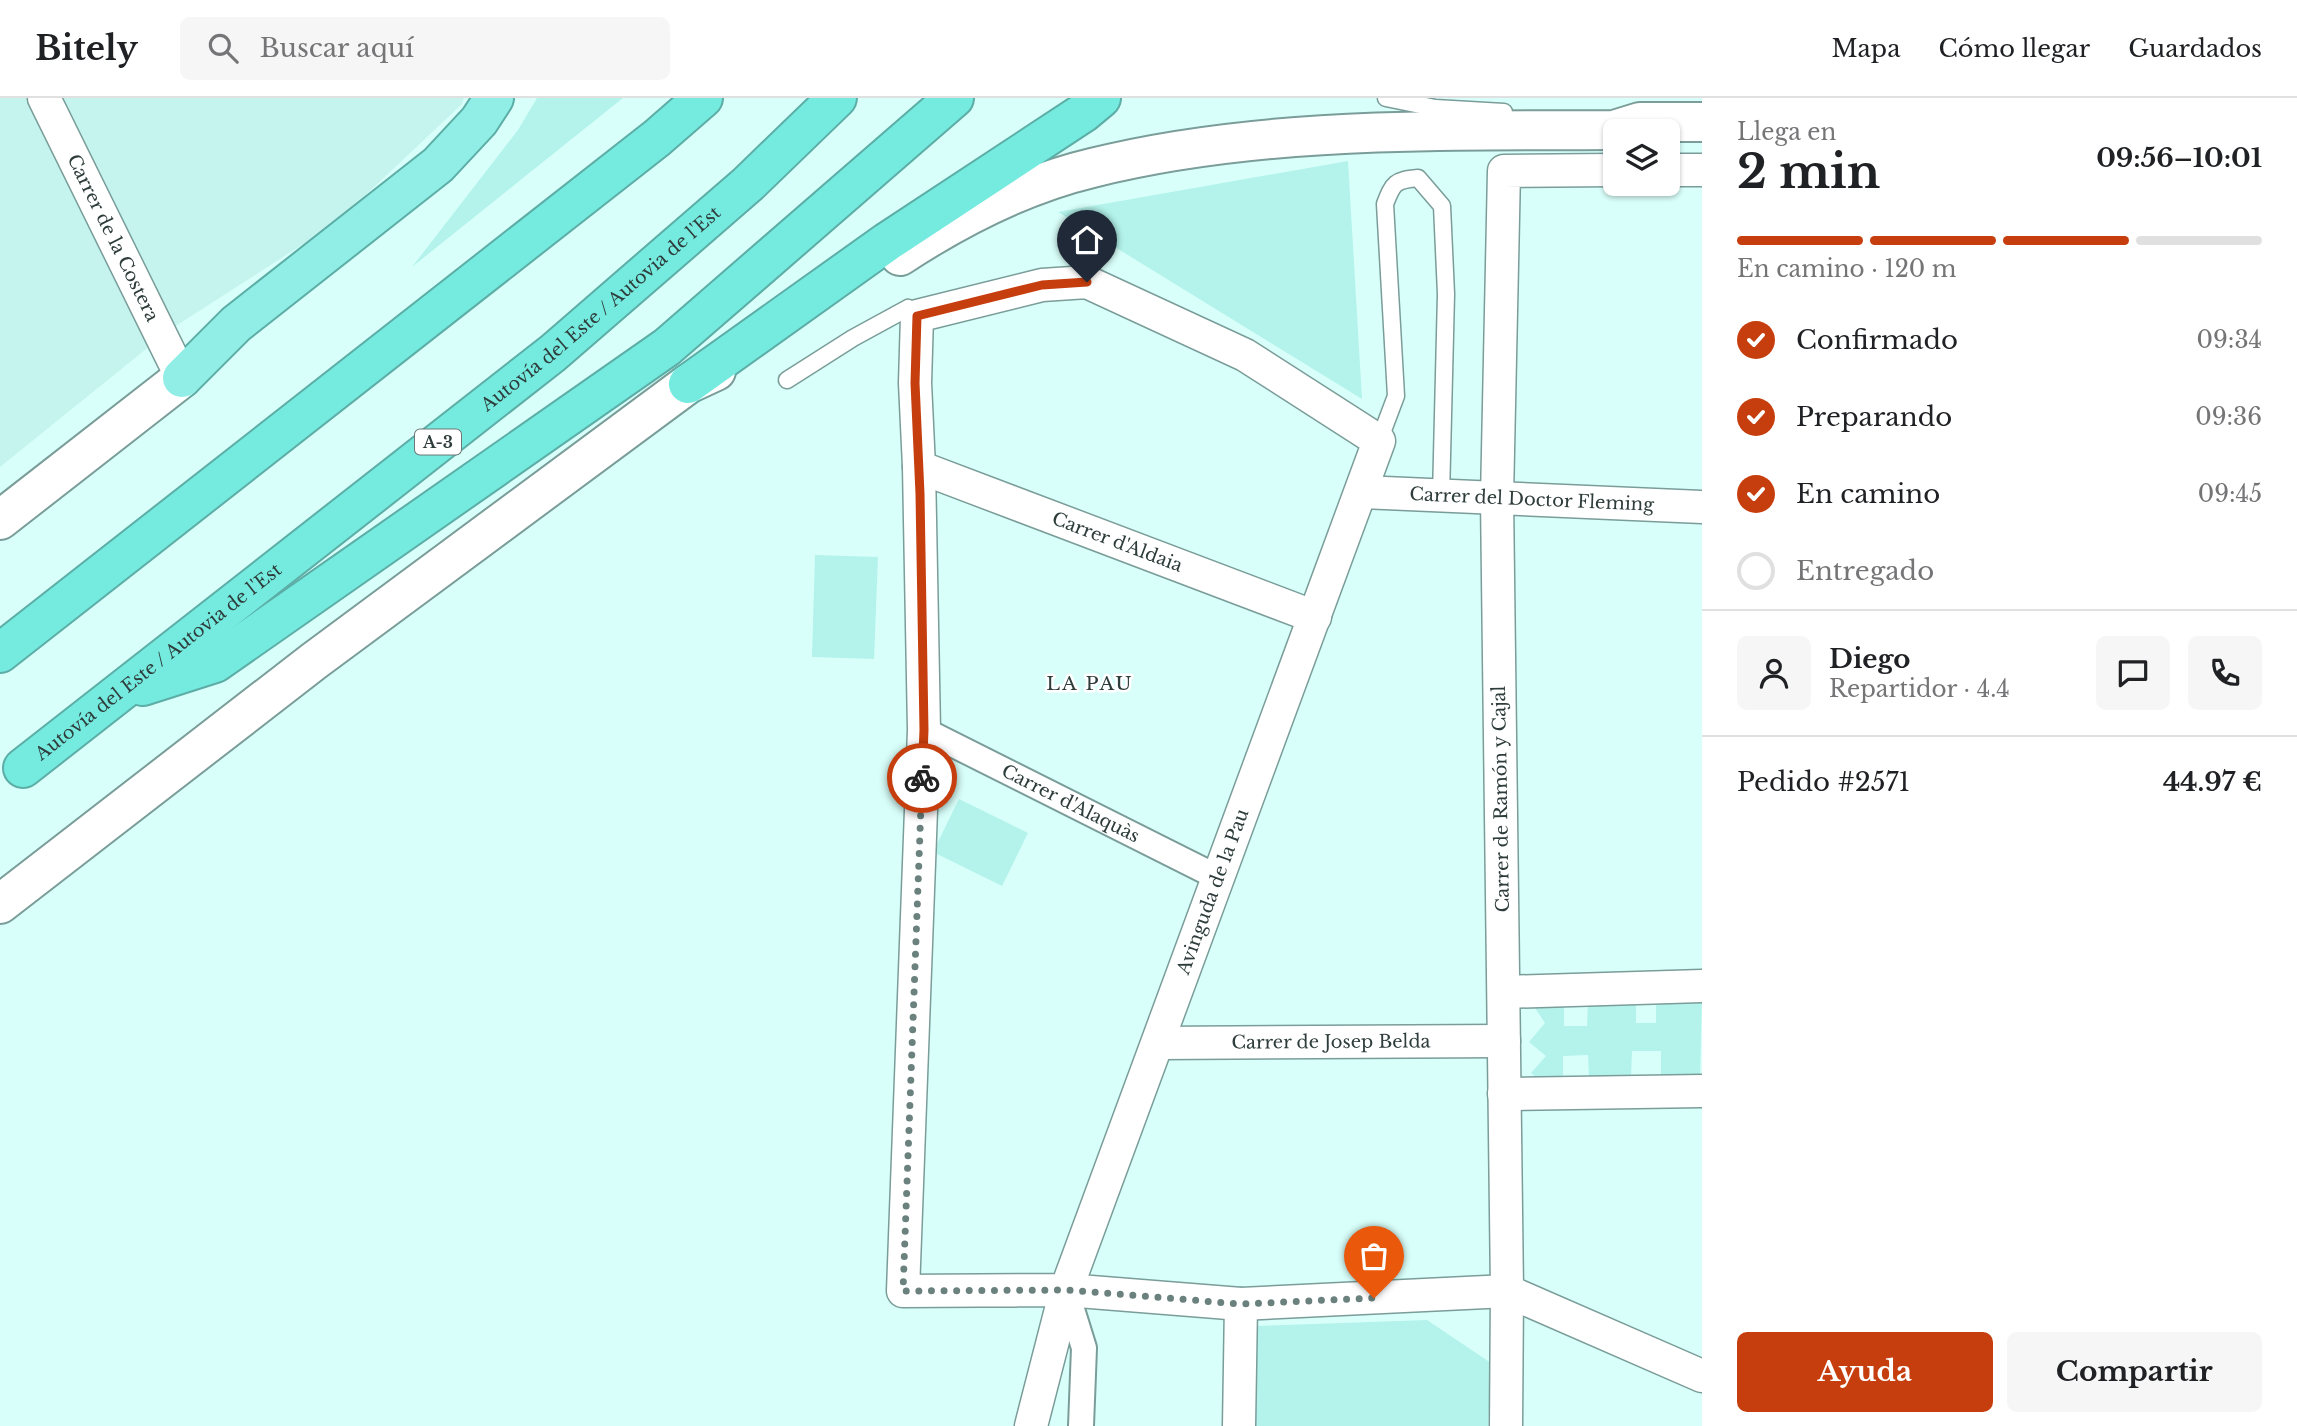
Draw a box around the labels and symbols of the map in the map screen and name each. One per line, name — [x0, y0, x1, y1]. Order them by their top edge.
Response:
street label: Carrer de la Costera — [63, 151, 163, 325]
street label: Autovía del Este / Autovia de l'Est — [476, 202, 725, 417]
pin — [1057, 210, 1117, 282]
road number: A-3 — [415, 430, 461, 454]
street label: Carrer del Doctor Fleming — [1409, 483, 1655, 516]
street label: Carrer d'Aldaia — [1049, 507, 1186, 577]
street label: Autovía del Este / Autovia de l'Est — [30, 559, 286, 766]
district label: LA PAU — [1046, 672, 1134, 695]
street label: Carrer de Ramón y Cajal — [1488, 685, 1514, 913]
courier — [887, 743, 957, 813]
street label: Carrer d'Alaquàs — [998, 760, 1143, 847]
street label: Avinguda de la Pau — [1172, 806, 1253, 979]
street label: Carrer de Josep Belda — [1231, 1030, 1431, 1054]
pin — [1344, 1226, 1404, 1298]

